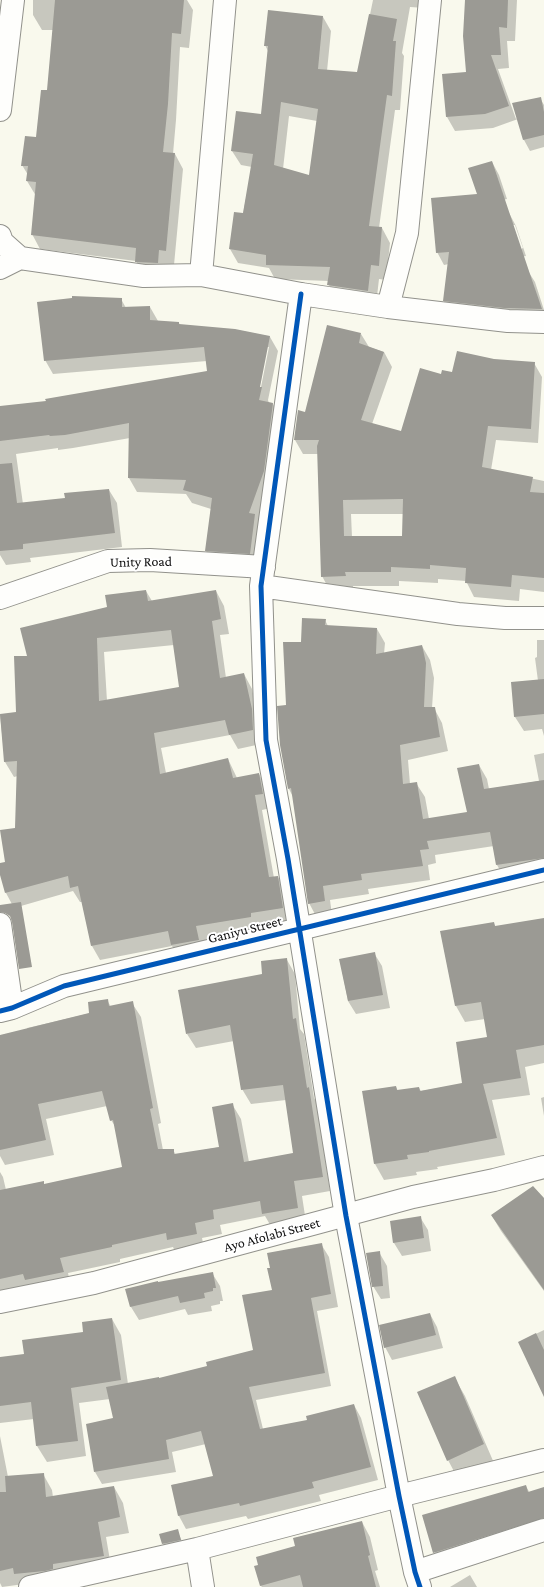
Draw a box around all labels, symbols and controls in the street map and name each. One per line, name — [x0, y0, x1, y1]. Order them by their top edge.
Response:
street label: Unity Road — [110, 553, 172, 571]
street label: Ganiyu Street — [206, 913, 284, 947]
street label: Ayo Afolabi Street — [222, 1214, 322, 1256]

